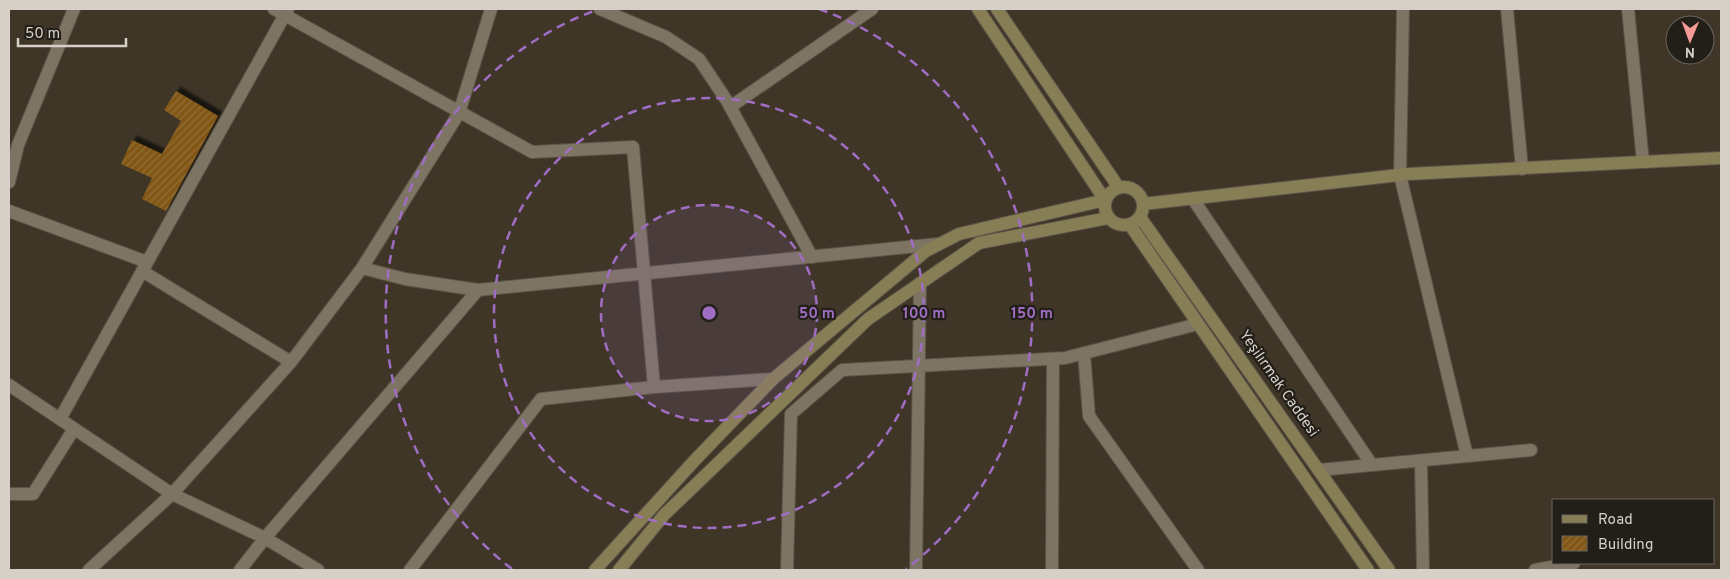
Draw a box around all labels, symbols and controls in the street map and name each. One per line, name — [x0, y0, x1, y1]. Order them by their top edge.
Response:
scale bar — [18, 15, 125, 47]
north arrow — [1665, 15, 1715, 65]
text: 50 m — [25, 25, 60, 44]
text: N — [1685, 43, 1695, 60]
centre of rings — [700, 304, 718, 322]
text: 50 m — [799, 305, 835, 324]
text: 100 m — [903, 305, 945, 324]
text: 150 m — [1011, 305, 1053, 324]
street label: Yeşilırmak Caddesi — [1234, 327, 1322, 441]
legend — [1552, 499, 1715, 564]
text: Road — [1598, 511, 1633, 530]
text: Building — [1598, 536, 1653, 555]

